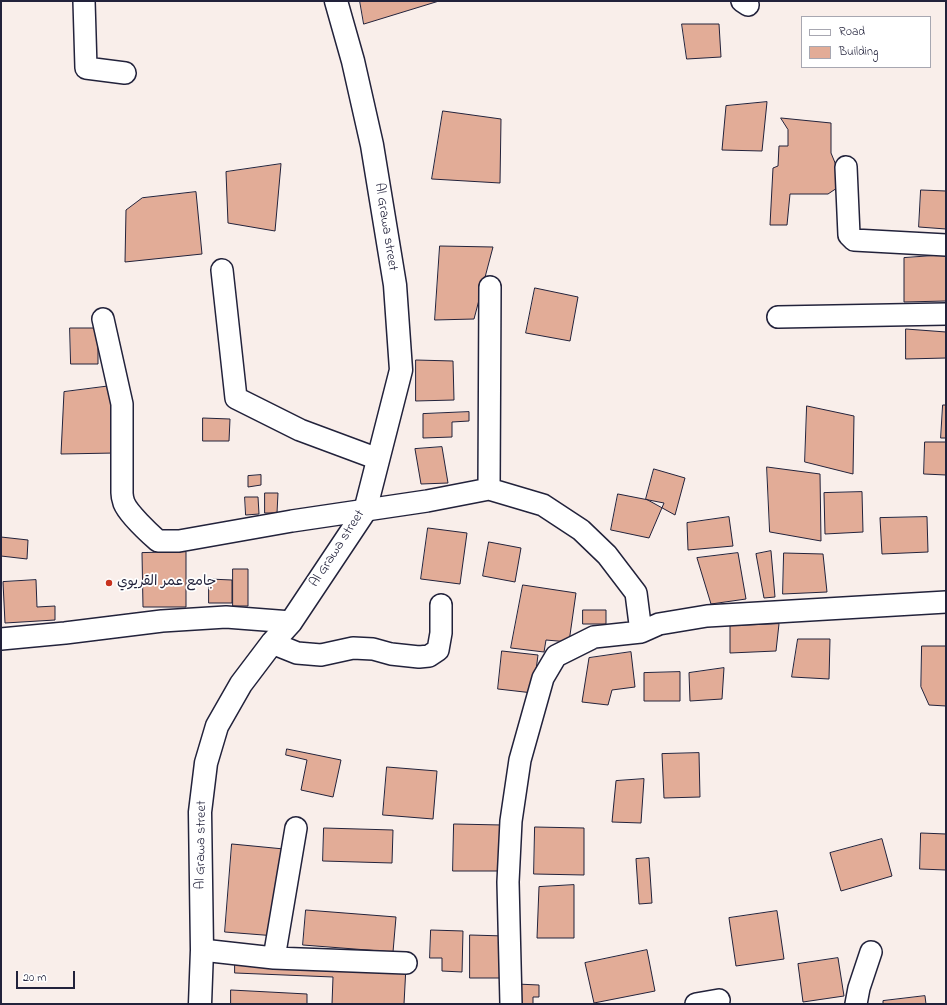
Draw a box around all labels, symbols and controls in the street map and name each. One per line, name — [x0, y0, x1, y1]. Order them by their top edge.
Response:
legend — [801, 16, 931, 68]
text: Road — [839, 23, 865, 41]
text: Building — [839, 43, 878, 61]
street label: Al Grawa street — [370, 182, 400, 272]
street label: Al Grawa street — [307, 507, 369, 591]
place label: جامع عمر القريوي — [117, 575, 216, 591]
marker: جامع عمر القريوي — [104, 578, 114, 588]
street label: Al Grawa street — [193, 800, 211, 890]
scale bar — [18, 963, 77, 989]
text: 20 m — [23, 969, 46, 987]

